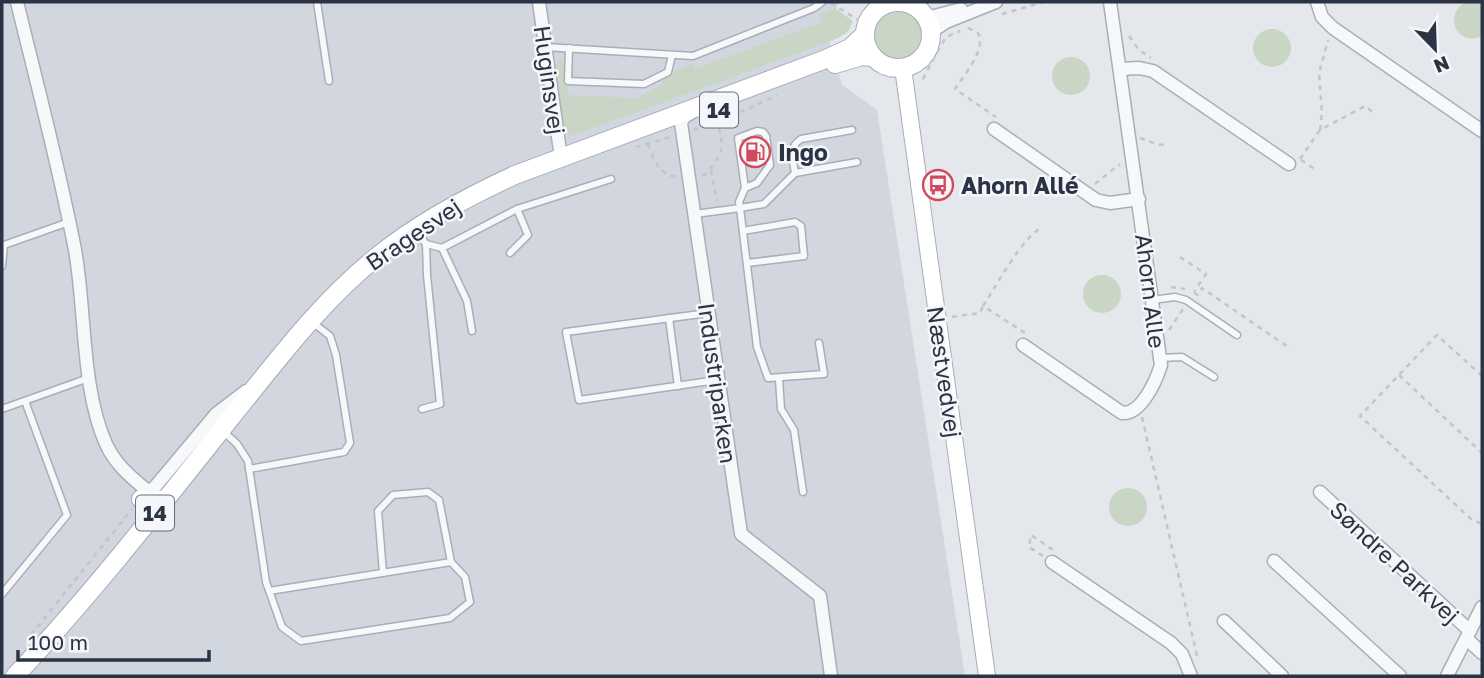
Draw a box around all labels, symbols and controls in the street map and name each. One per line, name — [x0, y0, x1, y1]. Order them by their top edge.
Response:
north arrow — [1400, 14, 1470, 84]
street label: Huginsvej — [528, 24, 572, 136]
text: N — [1431, 52, 1453, 79]
road number: 14 — [700, 92, 738, 128]
fuel station icon: Ingo — [738, 135, 772, 169]
place label: Ingo — [778, 138, 828, 166]
bus stop icon: Ahorn Allé — [921, 168, 955, 202]
place label: Ahorn Allé — [961, 171, 1079, 199]
street label: Bragesvej — [360, 192, 466, 276]
street label: Ahorn Alle — [1130, 232, 1172, 350]
street label: Industriparken — [693, 301, 743, 465]
street label: Næstvedvej — [922, 304, 968, 440]
street label: Søndre Parkvej — [1325, 495, 1465, 629]
road number: 14 — [136, 496, 174, 530]
scale bar — [18, 618, 208, 662]
text: 100 m — [28, 629, 88, 655]

